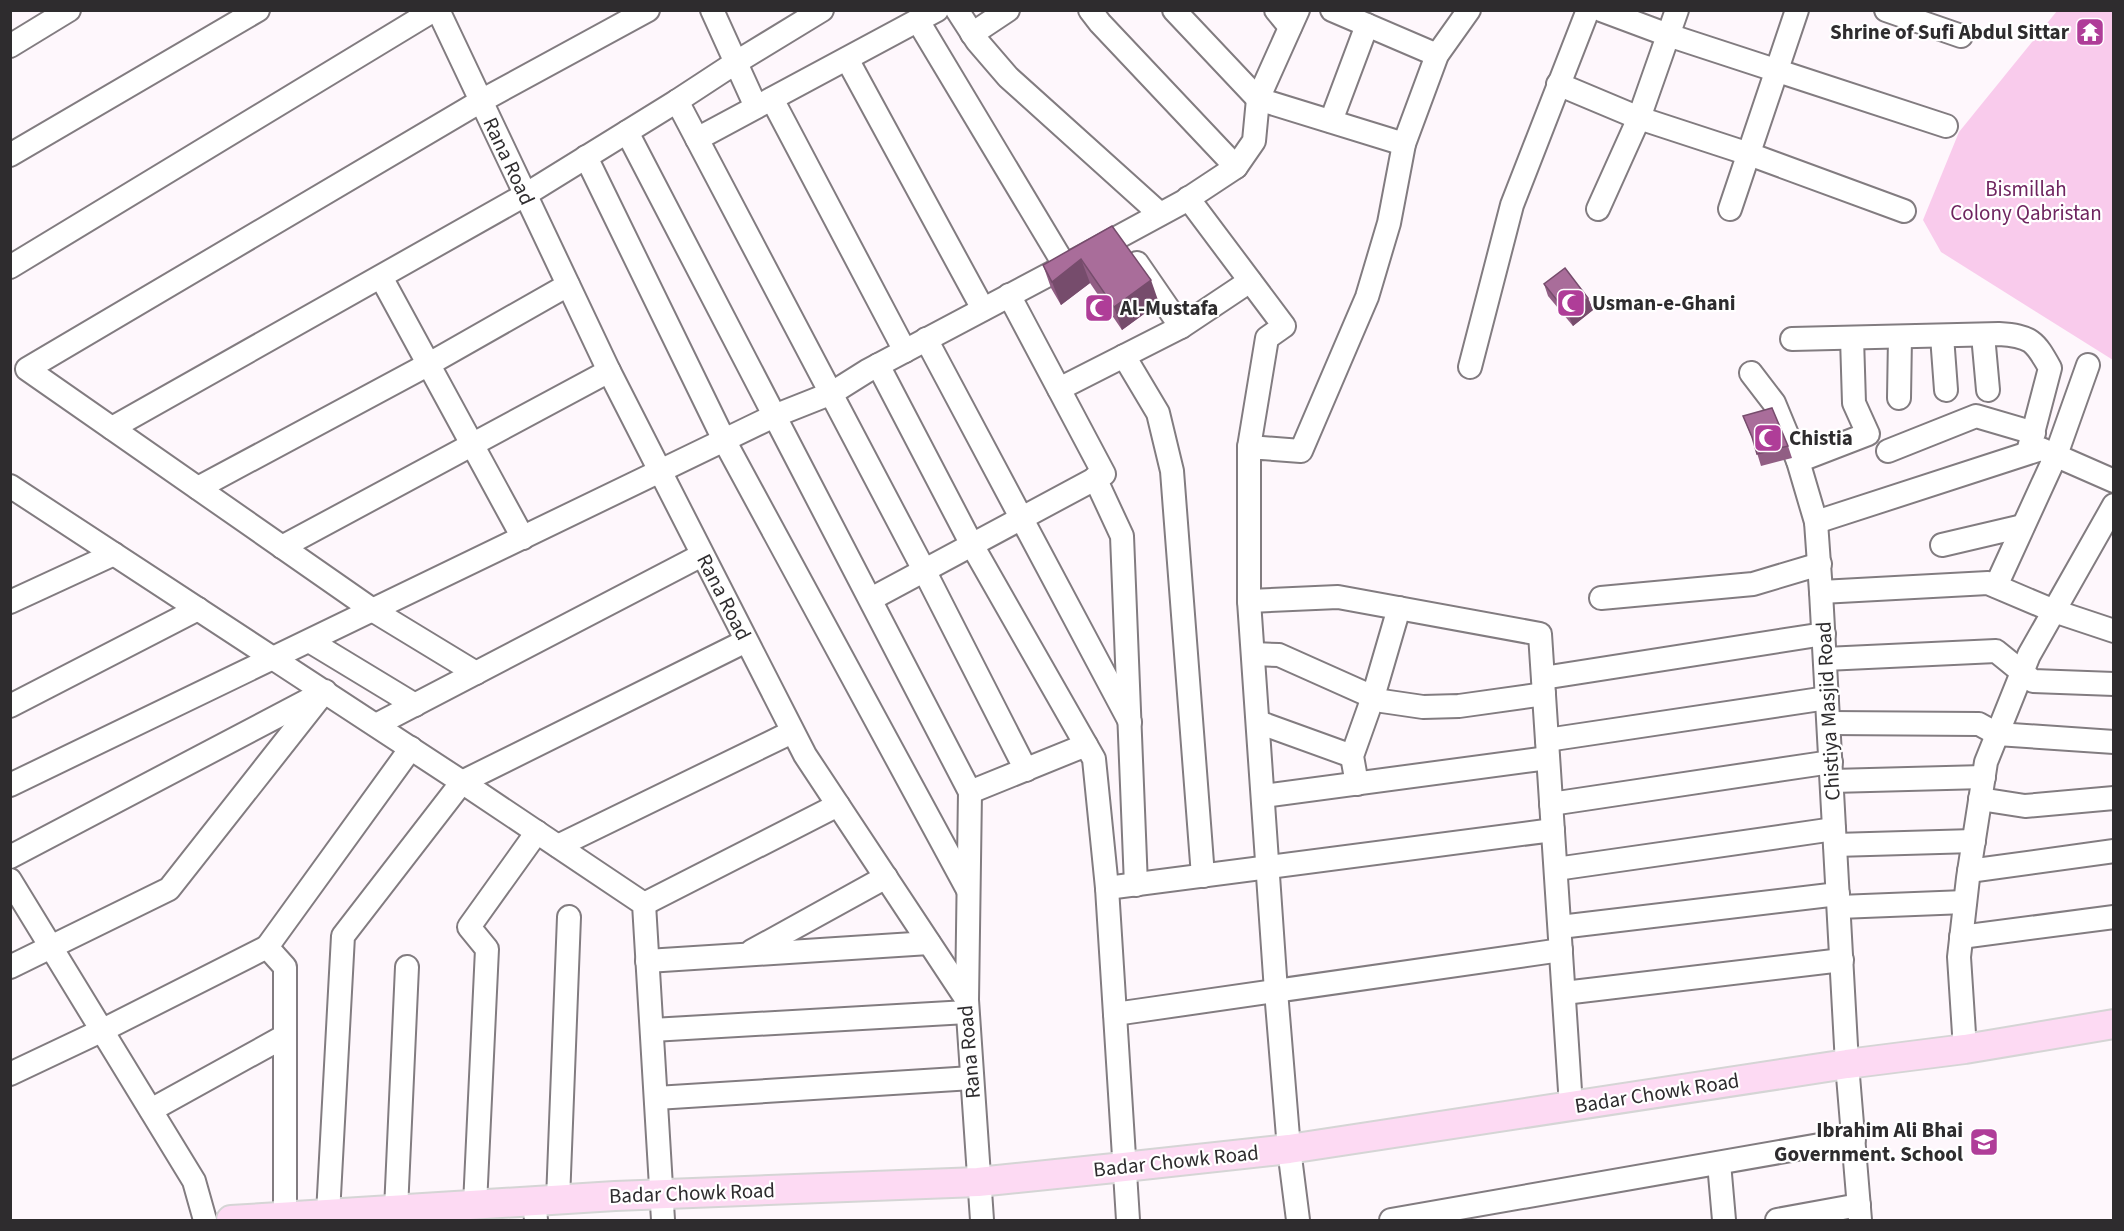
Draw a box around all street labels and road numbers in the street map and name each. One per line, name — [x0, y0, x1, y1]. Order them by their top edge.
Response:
street label: Rana Road — [476, 112, 542, 210]
street label: Rana Road — [689, 548, 759, 646]
street label: Chistiya Masjid Road — [1808, 621, 1848, 801]
street label: Rana Road — [950, 1004, 988, 1100]
street label: Badar Chowk Road — [1573, 1065, 1741, 1121]
street label: Badar Chowk Road — [1092, 1137, 1260, 1185]
street label: Badar Chowk Road — [608, 1175, 776, 1211]

